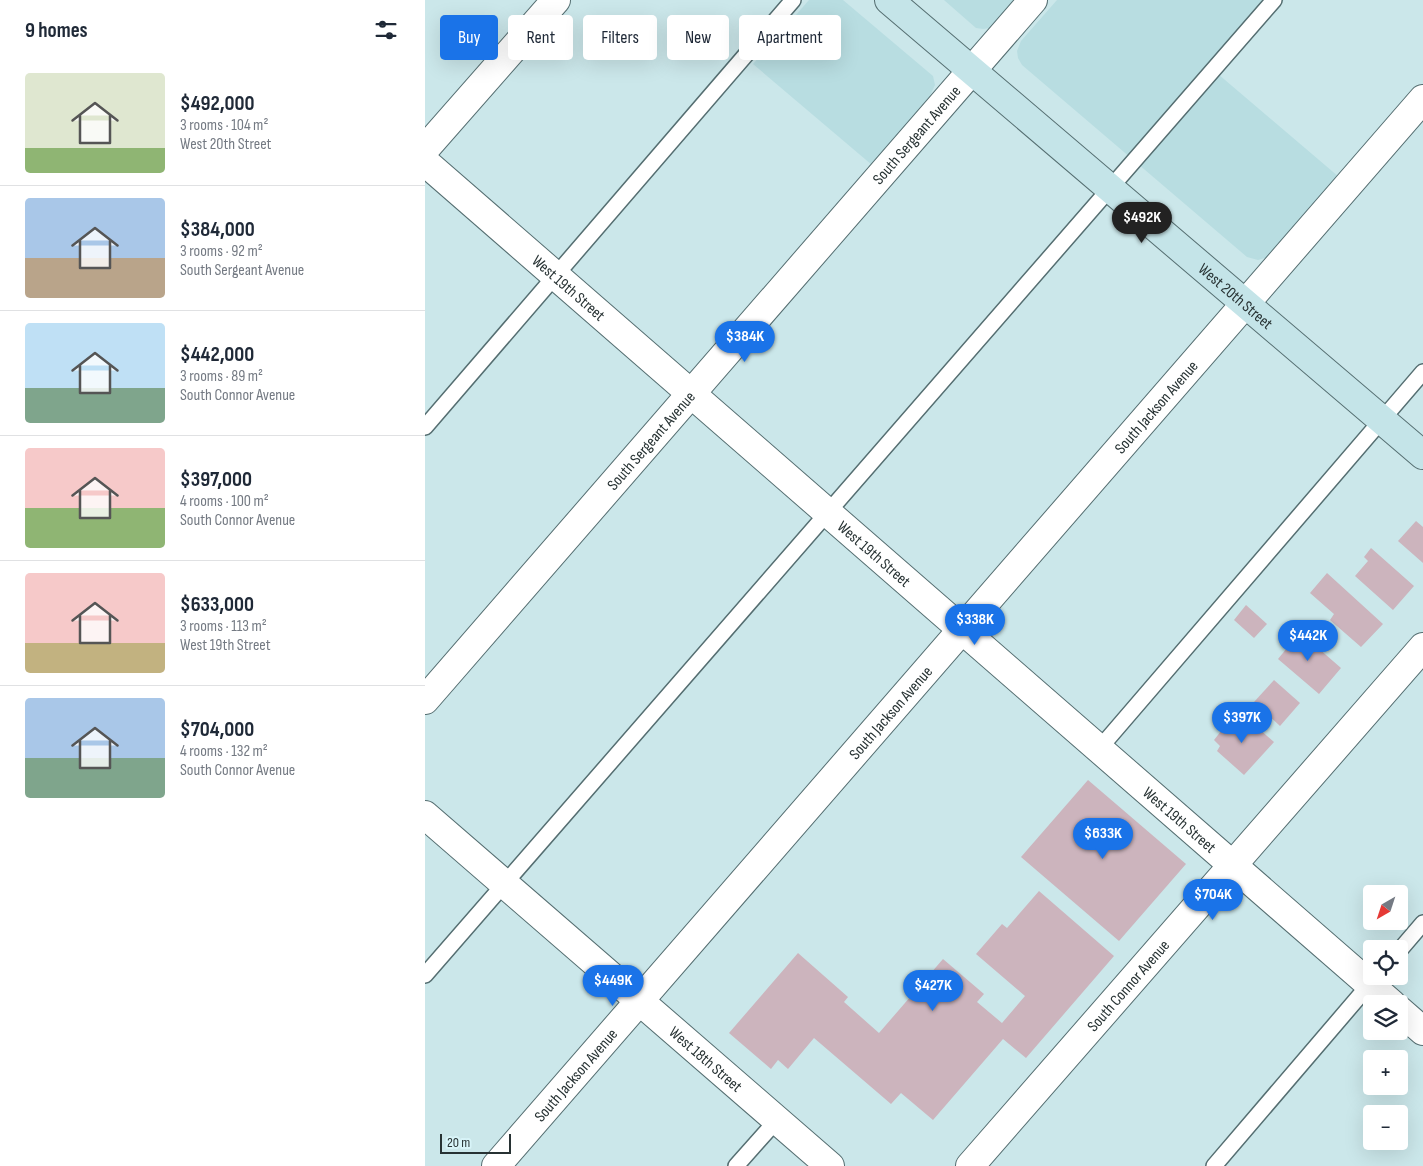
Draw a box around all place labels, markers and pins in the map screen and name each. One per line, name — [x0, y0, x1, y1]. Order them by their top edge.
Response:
pin: $492K — [1107, 202, 1177, 244]
pin: $384K — [710, 320, 780, 363]
pin: $338K — [940, 604, 1010, 646]
pin: $442K — [1273, 620, 1343, 662]
pin: $397K — [1207, 702, 1277, 744]
pin: $633K — [1068, 818, 1138, 860]
pin: $704K — [1178, 878, 1248, 921]
pin: $449K — [578, 964, 648, 1007]
pin: $427K — [898, 970, 968, 1012]

